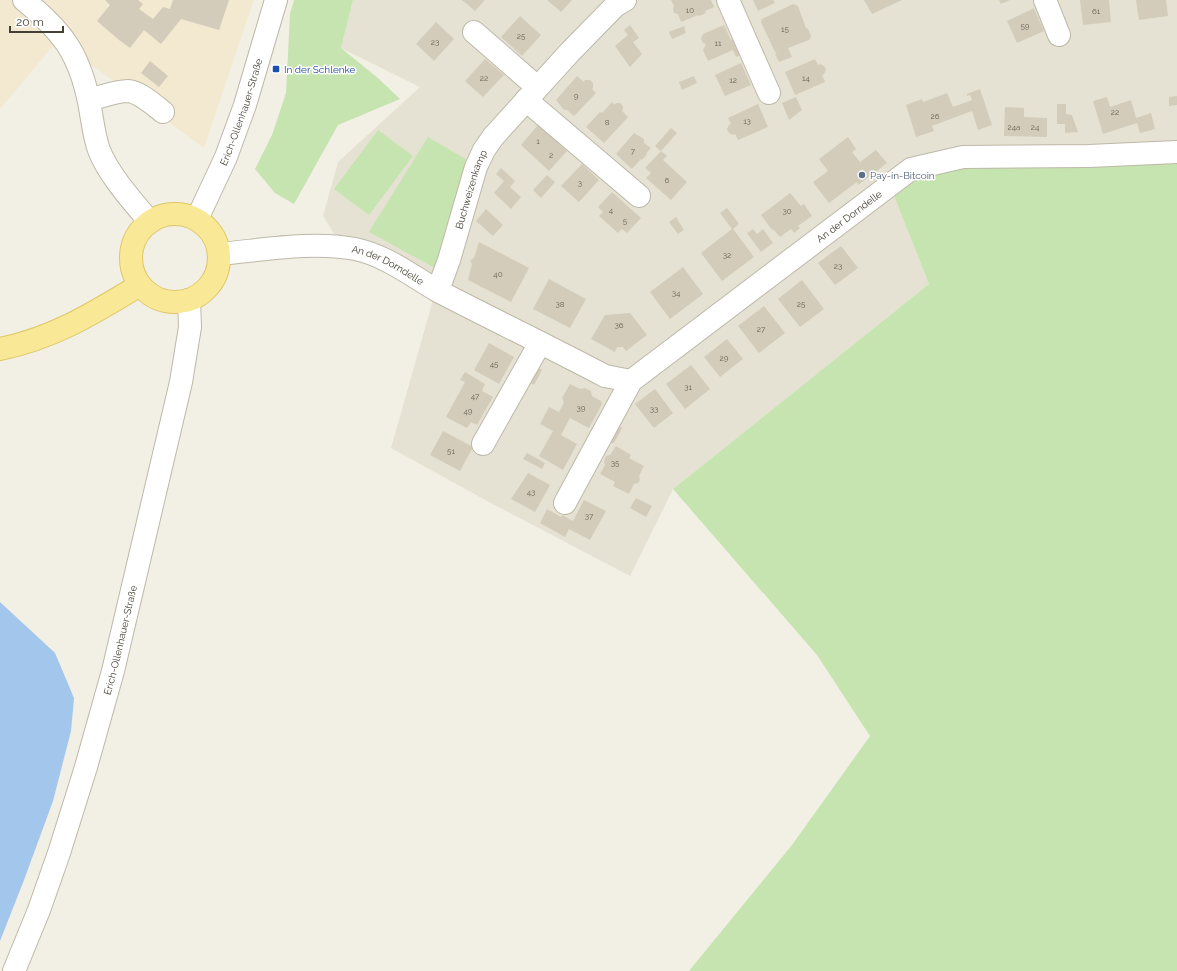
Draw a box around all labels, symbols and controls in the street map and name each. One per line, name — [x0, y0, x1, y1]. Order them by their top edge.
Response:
house number: 10 — [686, 5, 694, 15]
house number: 61 — [1092, 6, 1101, 16]
scale bar — [10, 8, 63, 34]
text: 20 m — [16, 15, 44, 29]
house number: 59 — [1020, 21, 1030, 31]
house number: 15 — [781, 24, 790, 34]
house number: 25 — [517, 31, 526, 41]
house number: 23 — [431, 37, 439, 47]
house number: 11 — [715, 38, 722, 48]
street label: Erich-Ollenhauer-Straße — [217, 57, 264, 167]
marker: In der Schlenke — [271, 64, 281, 74]
place label: In der Schlenke — [284, 64, 356, 75]
house number: 22 — [480, 73, 488, 83]
house number: 14 — [802, 73, 811, 83]
house number: 12 — [729, 75, 737, 85]
house number: 9 — [574, 91, 579, 101]
house number: 22 — [1111, 107, 1119, 117]
house number: 26 — [931, 111, 940, 121]
house number: 13 — [743, 116, 751, 126]
house number: 8 — [605, 117, 610, 127]
house number: 24a — [1008, 122, 1020, 132]
house number: 24 — [1031, 122, 1040, 132]
house number: 1 — [536, 136, 540, 146]
house number: 7 — [631, 146, 636, 156]
street label: Buchweizenkamp — [453, 148, 489, 230]
house number: 2 — [549, 150, 553, 160]
marker: Pay-in-Bitcoin — [857, 170, 867, 180]
place label: Pay-in-Bitcoin — [870, 170, 935, 181]
house number: 6 — [665, 175, 670, 185]
house number: 3 — [578, 178, 582, 188]
street label: An der Dorndelle — [814, 188, 884, 244]
house number: 4 — [609, 205, 614, 215]
house number: 30 — [782, 206, 792, 216]
house number: 5 — [623, 216, 628, 226]
street label: An der Dorndelle — [351, 243, 426, 287]
house number: 32 — [723, 250, 731, 260]
house number: 23 — [834, 261, 842, 271]
house number: 40 — [493, 269, 503, 279]
house number: 34 — [672, 288, 681, 298]
house number: 38 — [555, 299, 565, 309]
house number: 25 — [797, 299, 806, 309]
house number: 36 — [614, 320, 624, 330]
house number: 27 — [757, 324, 766, 334]
house number: 29 — [720, 353, 729, 363]
house number: 45 — [490, 359, 499, 369]
house number: 31 — [684, 382, 692, 392]
house number: 47 — [471, 391, 480, 401]
house number: 39 — [577, 403, 586, 413]
house number: 33 — [650, 404, 658, 414]
house number: 49 — [463, 406, 473, 416]
house number: 51 — [447, 446, 455, 456]
house number: 35 — [611, 458, 620, 468]
house number: 43 — [527, 487, 535, 497]
house number: 37 — [585, 511, 594, 521]
street label: Erich-Ollenhauer-Straße — [101, 584, 139, 696]

